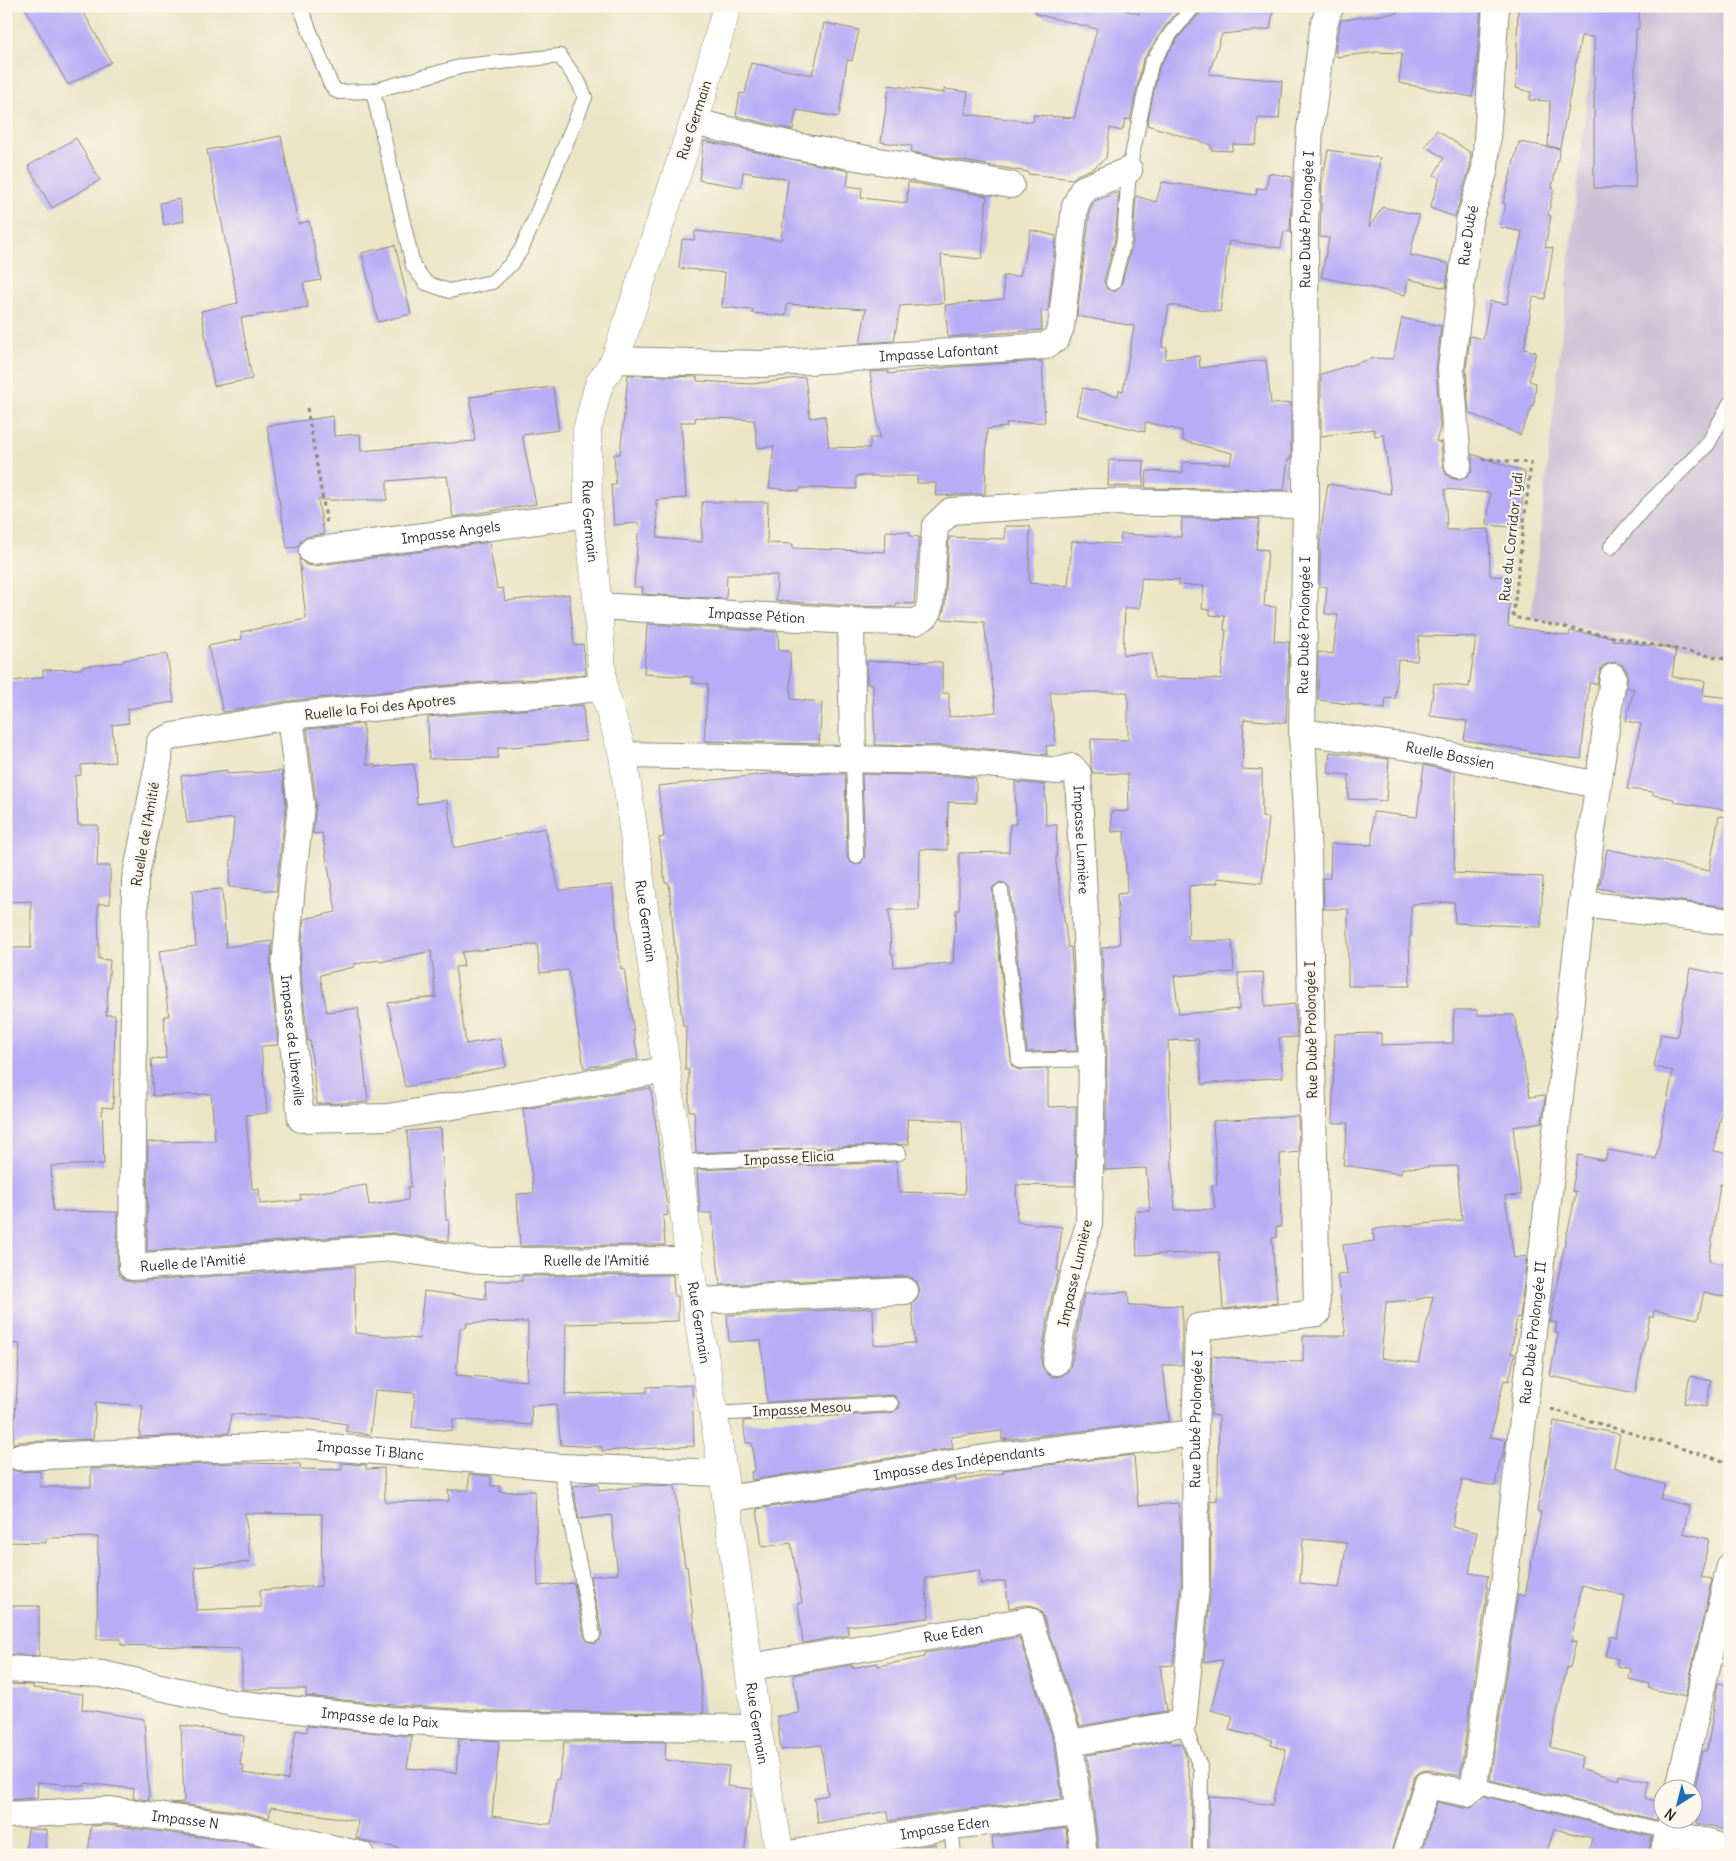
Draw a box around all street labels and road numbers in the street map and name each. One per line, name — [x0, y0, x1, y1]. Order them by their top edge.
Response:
street label: Rue Germain — [673, 78, 715, 162]
street label: Rue Dubé Prolongée I — [1296, 150, 1318, 288]
street label: Rue Dubé — [1455, 203, 1483, 267]
street label: Impasse Lafontant — [879, 340, 999, 365]
street label: Rue du Corridor Tydi — [1495, 471, 1527, 603]
street label: Rue Germain — [579, 480, 602, 563]
street label: Impasse Angels — [400, 517, 501, 548]
street label: Rue Dubé Prolongée I — [1294, 556, 1314, 694]
street label: Impasse Pétion — [708, 604, 806, 627]
street label: Ruelle la Foi des Apotres — [304, 690, 456, 724]
street label: Ruelle Bassien — [1404, 738, 1496, 773]
street label: Ruelle de l'Amitié — [127, 780, 163, 888]
street label: Impasse Lumière — [1070, 785, 1093, 895]
street label: Rue Germain — [631, 879, 660, 963]
street label: Rue Dubé Prolongée I — [1301, 961, 1321, 1099]
street label: Impasse de Libreville — [277, 973, 309, 1107]
street label: Impasse Elicia — [743, 1147, 835, 1169]
street label: Impasse Lumière — [1054, 1218, 1096, 1328]
street label: Ruelle de l'Amitié — [140, 1250, 246, 1275]
street label: Ruelle de l'Amitié — [544, 1251, 649, 1270]
street label: Rue Dubé Prolongée II — [1516, 1260, 1550, 1405]
street label: Rue Germain — [684, 1280, 714, 1365]
street label: Rue Dubé Prolongée I — [1186, 1350, 1206, 1488]
street label: Impasse Mesou — [752, 1397, 852, 1421]
street label: Impasse Ti Blanc — [316, 1437, 425, 1464]
street label: Impasse des Indépendants — [873, 1442, 1045, 1484]
street label: Rue Eden — [922, 1619, 984, 1647]
street label: Rue Germain — [742, 1681, 772, 1766]
street label: Impasse de la Paix — [320, 1704, 439, 1732]
street label: Impasse N — [151, 1807, 220, 1833]
street label: Impasse Eden — [899, 1813, 990, 1844]

